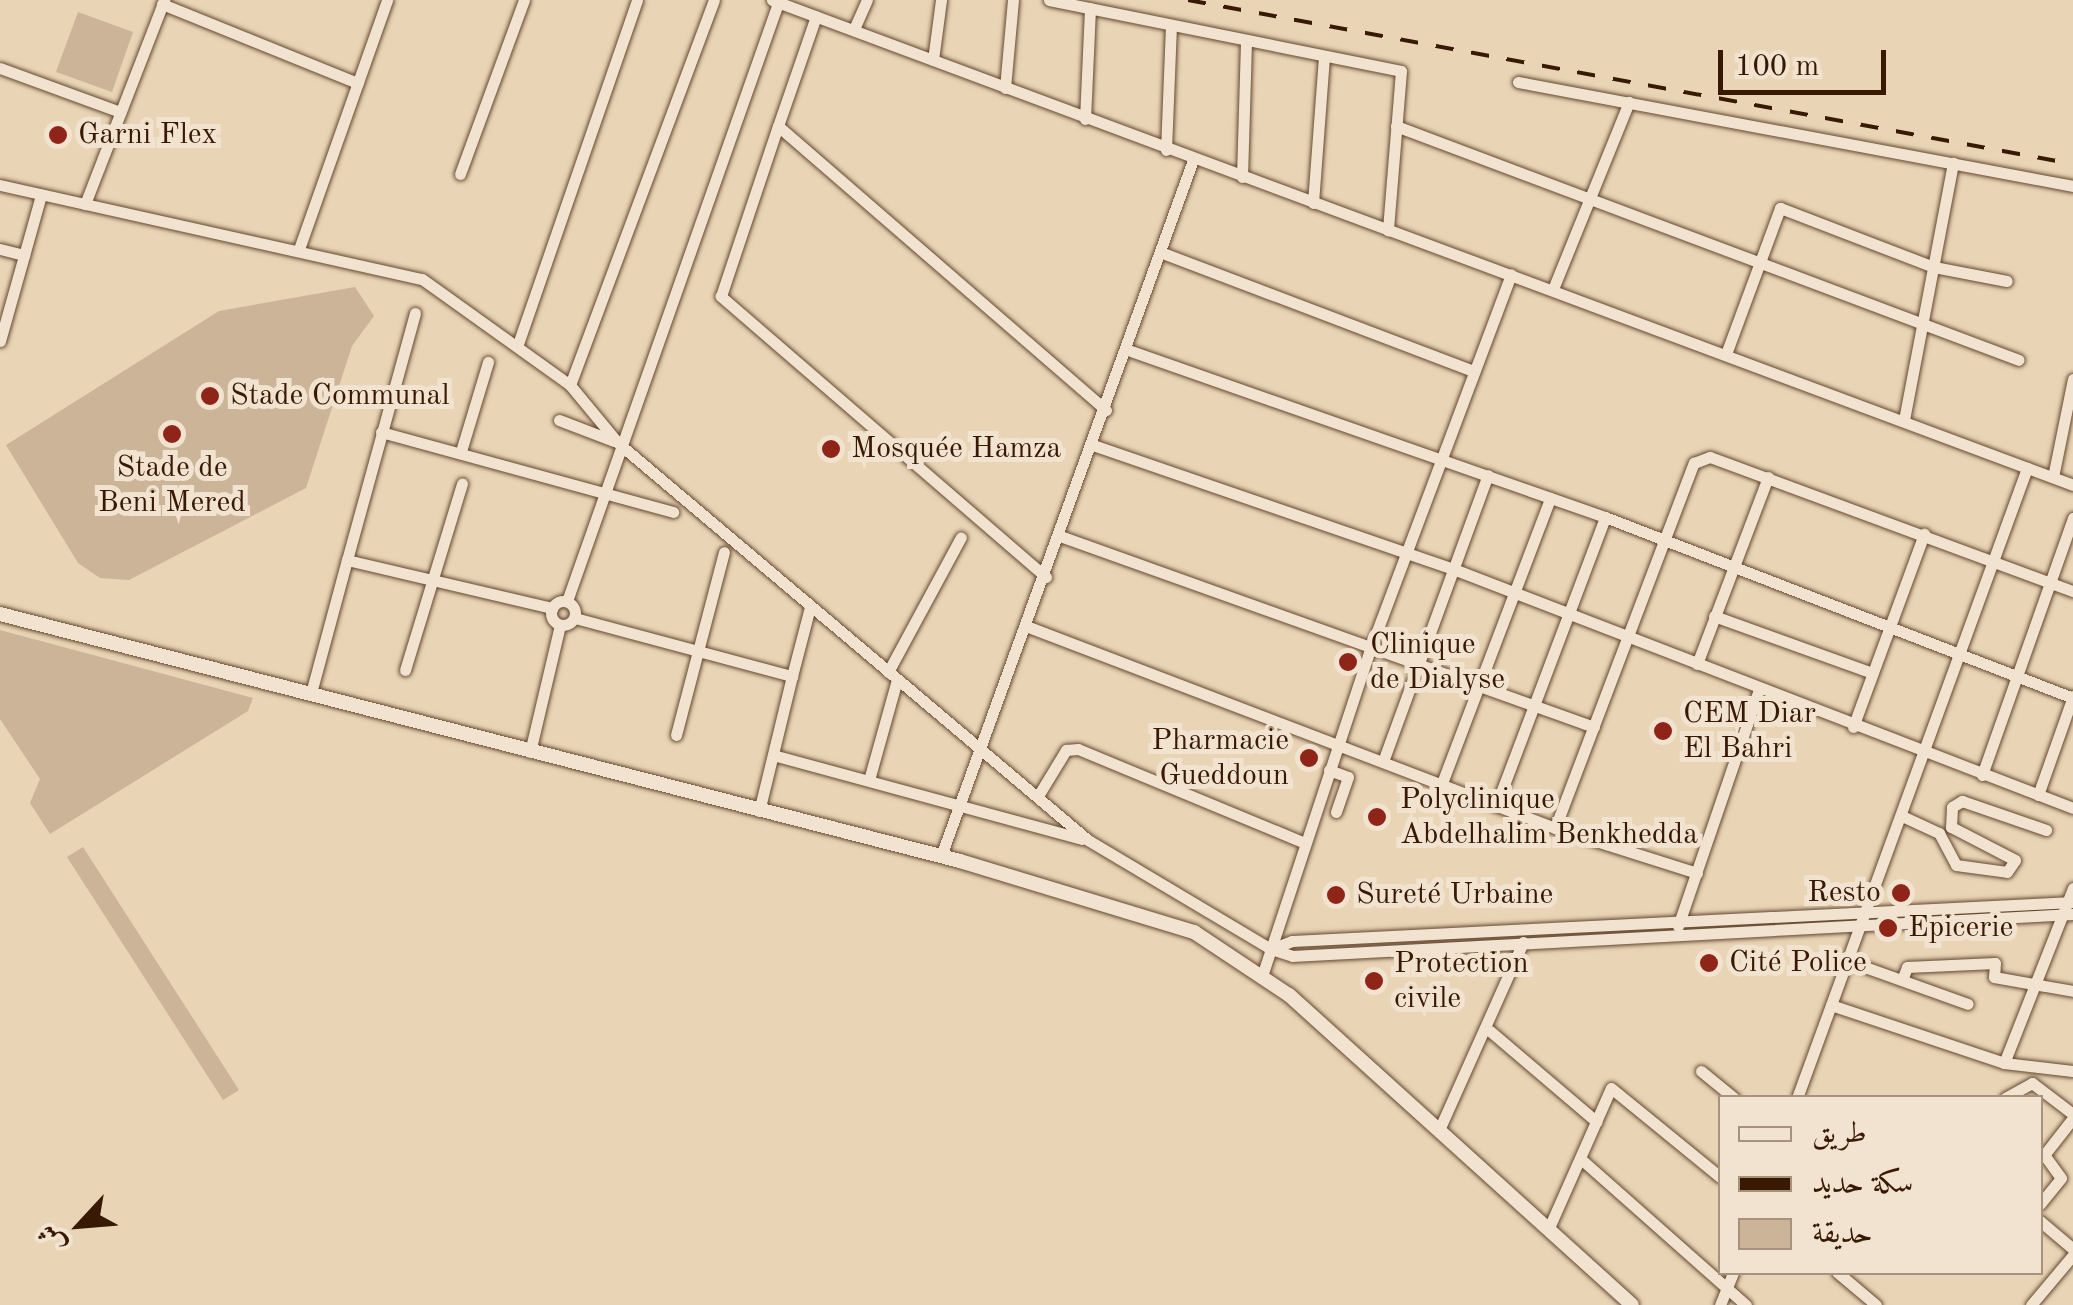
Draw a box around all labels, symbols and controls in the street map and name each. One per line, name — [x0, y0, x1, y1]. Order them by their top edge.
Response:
scale bar — [1723, 30, 1890, 92]
text: 100 m — [1735, 52, 1819, 82]
place label: Garni Flex — [78, 117, 217, 153]
marker: Garni Flex — [47, 124, 69, 146]
place label: Stade Communal — [230, 378, 450, 414]
marker: Stade Communal — [199, 385, 221, 407]
marker: Stade de Beni Mered — [161, 423, 183, 445]
place label: Mosquée Hamza — [851, 431, 1061, 467]
marker: Mosquée Hamza — [820, 438, 842, 460]
place label: Stade de Beni Mered — [98, 450, 246, 520]
place label: Clinique de Dialyse — [1370, 627, 1505, 698]
marker: Clinique de Dialyse — [1335, 649, 1361, 675]
place label: CEM Diar El Bahri — [1683, 696, 1816, 766]
marker: CEM Diar El Bahri — [1652, 720, 1674, 742]
place label: Pharmacie Gueddoun — [1152, 723, 1289, 794]
marker: Pharmacie Gueddoun — [1298, 747, 1320, 769]
place label: Polyclinique Abdelhalim Benkhedda — [1400, 782, 1698, 852]
marker: Polyclinique Abdelhalim Benkhedda — [1364, 804, 1390, 830]
place label: Resto — [1807, 875, 1881, 911]
place label: Sureté Urbaine — [1356, 877, 1553, 913]
marker: Resto — [1890, 882, 1912, 904]
marker: Sureté Urbaine — [1325, 884, 1347, 906]
place label: Epicerie — [1908, 910, 2013, 946]
marker: Epicerie — [1877, 917, 1899, 939]
place label: Cité Police — [1729, 945, 1867, 981]
place label: Protection civile — [1394, 946, 1529, 1016]
marker: Cité Police — [1698, 952, 1720, 974]
marker: Protection civile — [1363, 970, 1385, 992]
legend — [1718, 1095, 2043, 1275]
text: طريق — [1812, 1119, 1867, 1149]
text: سكة حديد — [1812, 1169, 1913, 1199]
north arrow — [30, 1175, 130, 1275]
text: حديقة — [1812, 1219, 1873, 1249]
text: ش — [34, 1220, 72, 1257]

